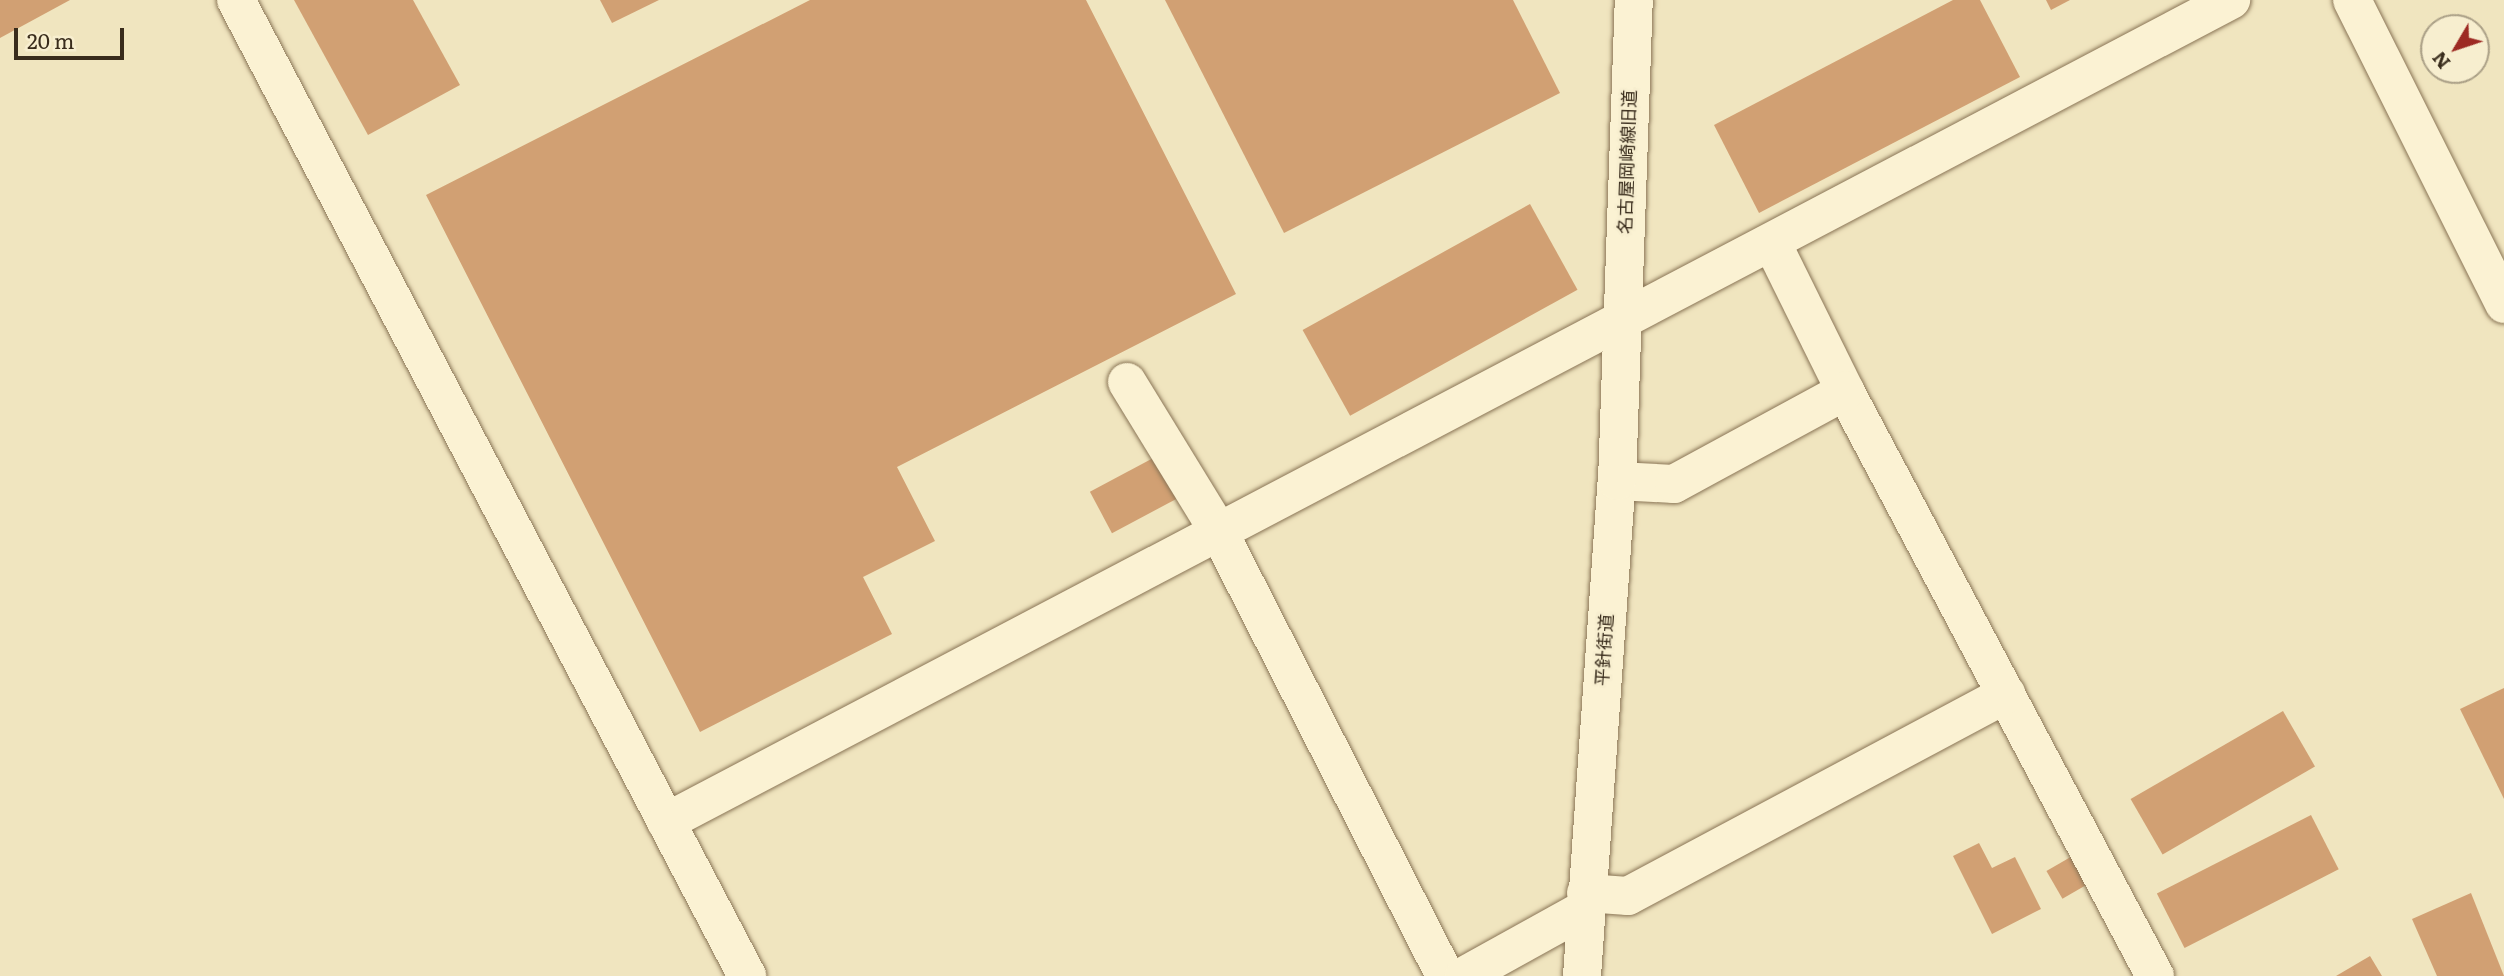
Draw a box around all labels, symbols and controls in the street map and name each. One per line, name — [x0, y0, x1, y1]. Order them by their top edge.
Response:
scale bar — [18, 14, 128, 58]
north arrow — [2420, 14, 2490, 84]
text: 20 m — [27, 24, 74, 55]
text: N — [2424, 46, 2456, 76]
street label: 名古屋岡崎線旧道 — [1614, 90, 1640, 234]
street label: 平針街道 — [1591, 613, 1617, 687]

